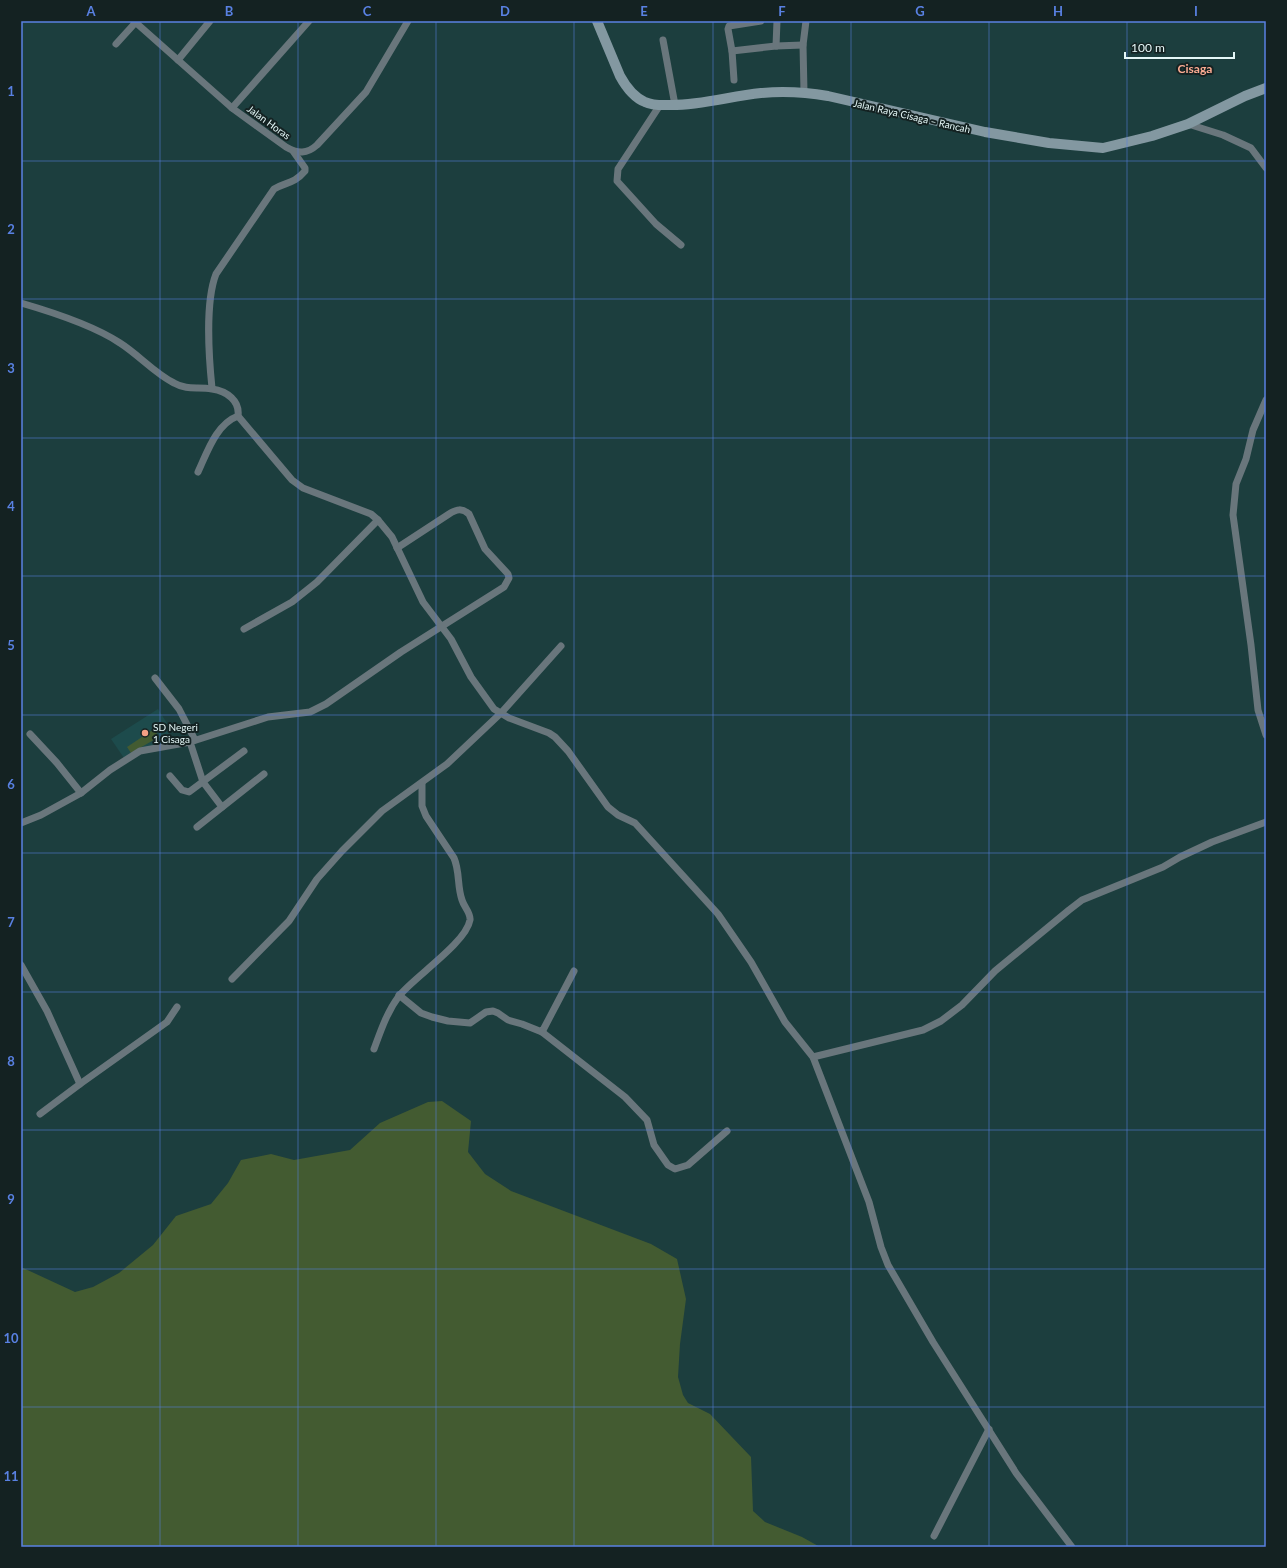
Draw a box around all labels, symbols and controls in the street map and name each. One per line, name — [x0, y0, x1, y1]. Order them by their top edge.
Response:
text: A — [85, 3, 96, 19]
text: B — [225, 3, 234, 19]
text: C — [363, 3, 372, 19]
text: D — [500, 3, 510, 19]
text: E — [640, 3, 648, 19]
text: F — [778, 3, 786, 19]
text: G — [915, 3, 925, 19]
text: H — [1053, 3, 1063, 19]
text: I — [1194, 3, 1198, 19]
scale bar — [1125, 34, 1234, 60]
text: 100 m — [1131, 40, 1165, 55]
district label: Cisaga — [1178, 61, 1212, 76]
text: 1 — [7, 83, 15, 99]
street label: Jalan Raya Cisaga – Rancah — [852, 97, 972, 135]
street label: Jalan Horas — [245, 102, 293, 142]
text: 2 — [7, 221, 15, 237]
text: 3 — [7, 360, 15, 376]
text: 4 — [7, 498, 15, 514]
text: 5 — [7, 637, 15, 653]
place label: SD Negeri 1 Cisaga — [153, 721, 198, 745]
marker: SD Negeri 1 Cisaga — [140, 728, 150, 738]
text: 6 — [7, 776, 15, 792]
text: 7 — [7, 914, 15, 930]
text: 8 — [7, 1053, 15, 1069]
text: 9 — [7, 1191, 15, 1207]
text: 10 — [3, 1330, 19, 1346]
text: 11 — [3, 1468, 19, 1484]

